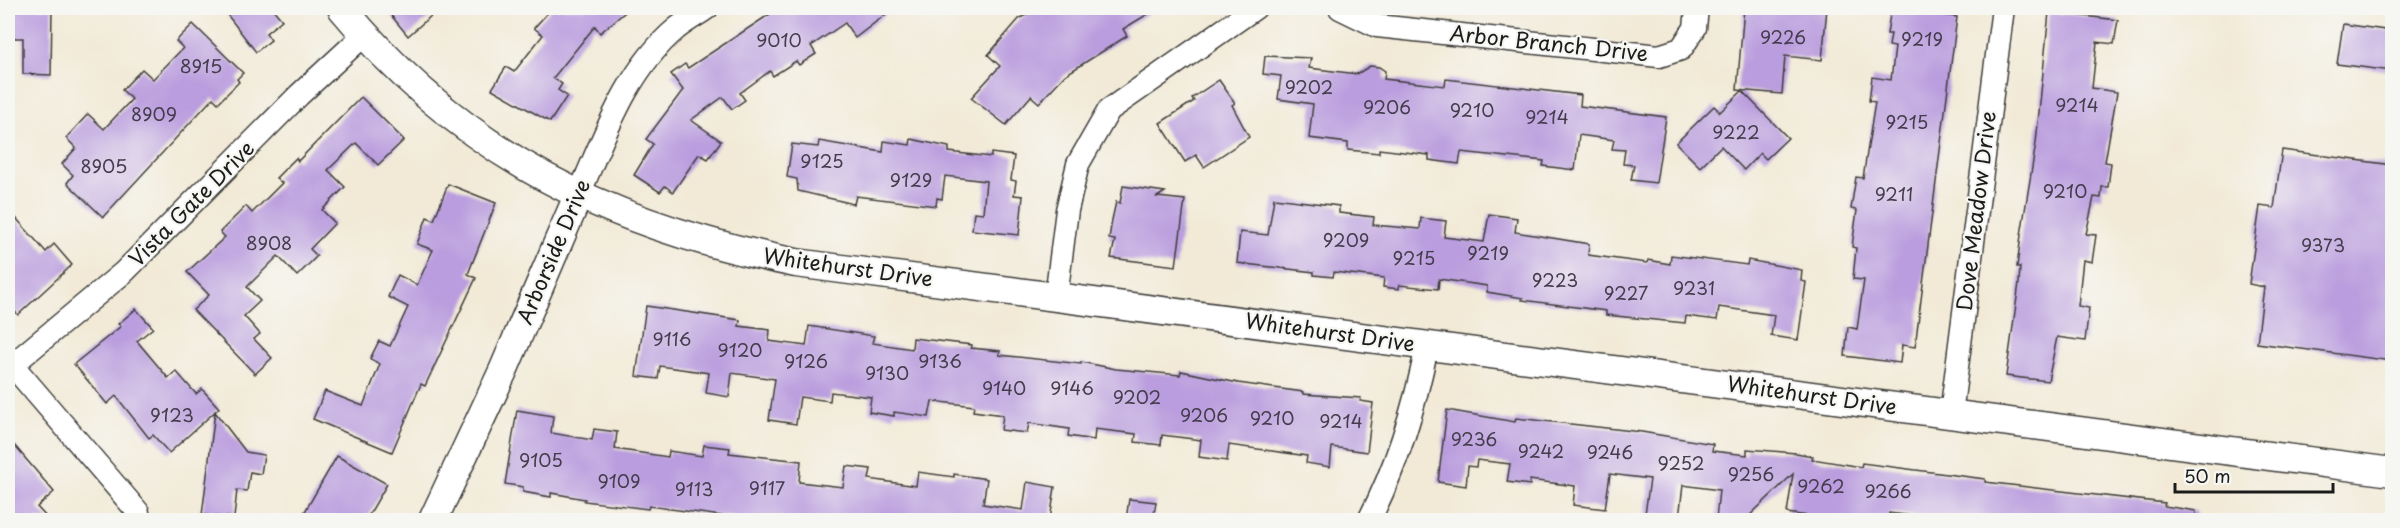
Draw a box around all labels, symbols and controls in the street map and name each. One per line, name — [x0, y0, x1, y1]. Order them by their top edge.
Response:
street label: Arbor Branch Drive — [1448, 16, 1650, 68]
house number: 9226 — [1760, 23, 1806, 50]
house number: 9219 — [1901, 25, 1943, 52]
house number: 9010 — [756, 26, 802, 53]
house number: 8915 — [180, 52, 222, 79]
house number: 9202 — [1285, 73, 1333, 100]
house number: 9214 — [2055, 91, 2099, 118]
house number: 9206 — [1363, 93, 1411, 120]
house number: 9210 — [1450, 96, 1494, 123]
house number: 8909 — [131, 100, 177, 127]
house number: 9214 — [1525, 103, 1569, 130]
house number: 9215 — [1886, 108, 1928, 135]
street label: Dove Meadow Drive — [1947, 109, 2003, 312]
house number: 9222 — [1712, 118, 1760, 145]
street label: Vista Gate Drive — [120, 132, 261, 273]
house number: 9125 — [800, 147, 844, 174]
house number: 8905 — [81, 152, 127, 179]
house number: 9129 — [890, 166, 932, 193]
street label: Arborside Drive — [507, 174, 597, 329]
house number: 9210 — [2043, 177, 2087, 204]
house number: 9211 — [1875, 180, 1913, 207]
house number: 9209 — [1323, 226, 1369, 253]
house number: 8908 — [246, 229, 292, 256]
house number: 9373 — [2301, 231, 2345, 258]
street label: Whitehurst Drive — [761, 238, 935, 294]
house number: 9219 — [1467, 239, 1509, 266]
house number: 9215 — [1393, 244, 1435, 271]
house number: 9223 — [1532, 266, 1578, 293]
house number: 9231 — [1673, 274, 1715, 301]
house number: 9227 — [1604, 279, 1648, 306]
street label: Whitehurst Drive — [1243, 303, 1417, 359]
house number: 9116 — [653, 325, 691, 352]
house number: 9120 — [718, 336, 762, 363]
house number: 9126 — [784, 347, 828, 374]
house number: 9136 — [918, 347, 962, 374]
house number: 9130 — [865, 359, 909, 386]
street label: Whitehurst Drive — [1725, 366, 1899, 422]
house number: 9140 — [982, 374, 1026, 401]
house number: 9146 — [1050, 374, 1094, 401]
house number: 9202 — [1113, 383, 1161, 410]
house number: 9123 — [150, 401, 194, 428]
house number: 9206 — [1180, 401, 1228, 428]
house number: 9210 — [1250, 404, 1294, 431]
house number: 9214 — [1319, 407, 1363, 434]
house number: 9236 — [1451, 425, 1497, 452]
house number: 9242 — [1518, 437, 1564, 464]
house number: 9246 — [1587, 438, 1633, 465]
house number: 9105 — [519, 446, 563, 473]
house number: 9252 — [1658, 449, 1704, 476]
scale bar — [2175, 456, 2332, 494]
house number: 9256 — [1728, 460, 1774, 487]
text: 50 m — [2184, 462, 2231, 489]
house number: 9109 — [598, 467, 640, 494]
house number: 9262 — [1797, 472, 1845, 499]
house number: 9117 — [749, 474, 785, 501]
house number: 9113 — [675, 475, 713, 502]
house number: 9266 — [1864, 477, 1912, 504]

